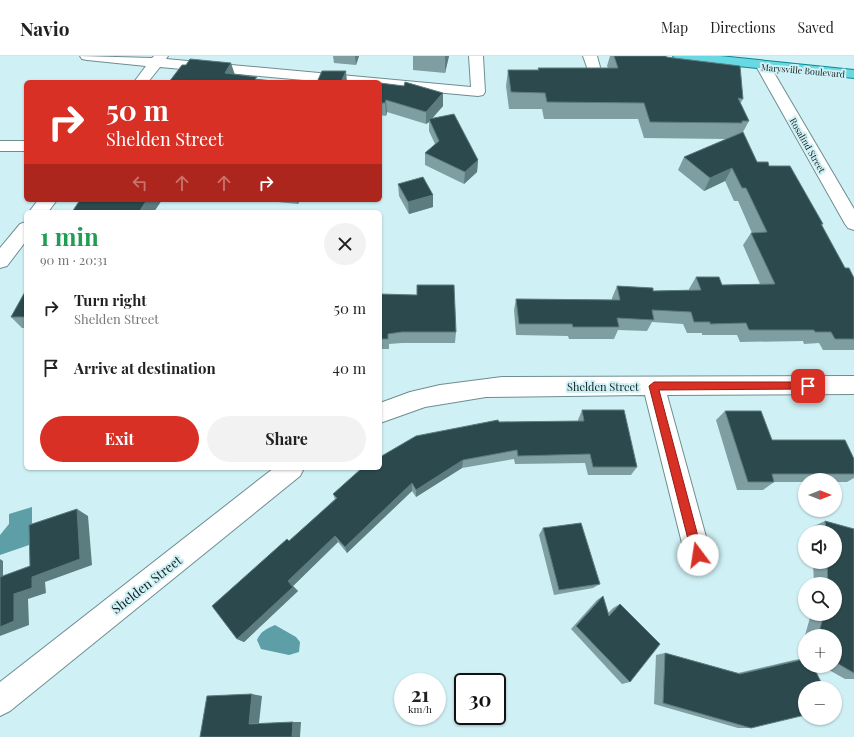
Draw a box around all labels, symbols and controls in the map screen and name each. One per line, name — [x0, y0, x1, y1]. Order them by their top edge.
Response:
text: Navio — [20, 15, 69, 41]
text: Map — [661, 18, 688, 37]
text: Directions — [710, 18, 776, 37]
text: Saved — [798, 18, 834, 37]
street label: Marysville Boulevard — [760, 60, 846, 80]
text: 50 m — [106, 91, 169, 128]
icon: right — [40, 96, 92, 148]
street label: Rosalind Street — [787, 115, 829, 175]
text: Shelden Street — [106, 127, 224, 151]
icon: left — [129, 172, 151, 194]
icon: ahead — [171, 172, 193, 194]
icon: ahead — [213, 172, 235, 194]
icon: right — [255, 172, 277, 194]
text: 1 min — [40, 220, 99, 252]
button: close — [324, 223, 366, 265]
text: 90 m · 20:31 — [40, 251, 107, 268]
text: Turn right — [74, 290, 147, 310]
icon: right — [40, 297, 62, 319]
text: 50 m — [334, 298, 366, 318]
text: Shelden Street — [74, 310, 159, 327]
icon: arrive — [40, 357, 62, 379]
text: Arrive at destination — [74, 358, 216, 378]
text: 40 m — [333, 358, 366, 378]
pin — [791, 369, 825, 403]
icon: arrive — [797, 375, 819, 397]
street label: Shelden Street — [567, 379, 639, 394]
button: Exit — [40, 416, 199, 462]
button: Share — [207, 416, 366, 462]
north arrow — [798, 473, 842, 517]
map controls — [798, 473, 842, 725]
button: sound — [798, 525, 842, 569]
position arrow — [677, 534, 719, 576]
street label: Shelden Street — [107, 551, 185, 617]
button: search — [798, 577, 842, 621]
button: + — [798, 629, 842, 673]
speed limit sign: 30 — [454, 673, 506, 725]
text: 21 — [411, 680, 429, 707]
button: − — [798, 681, 842, 725]
text: km/h — [408, 702, 432, 716]

